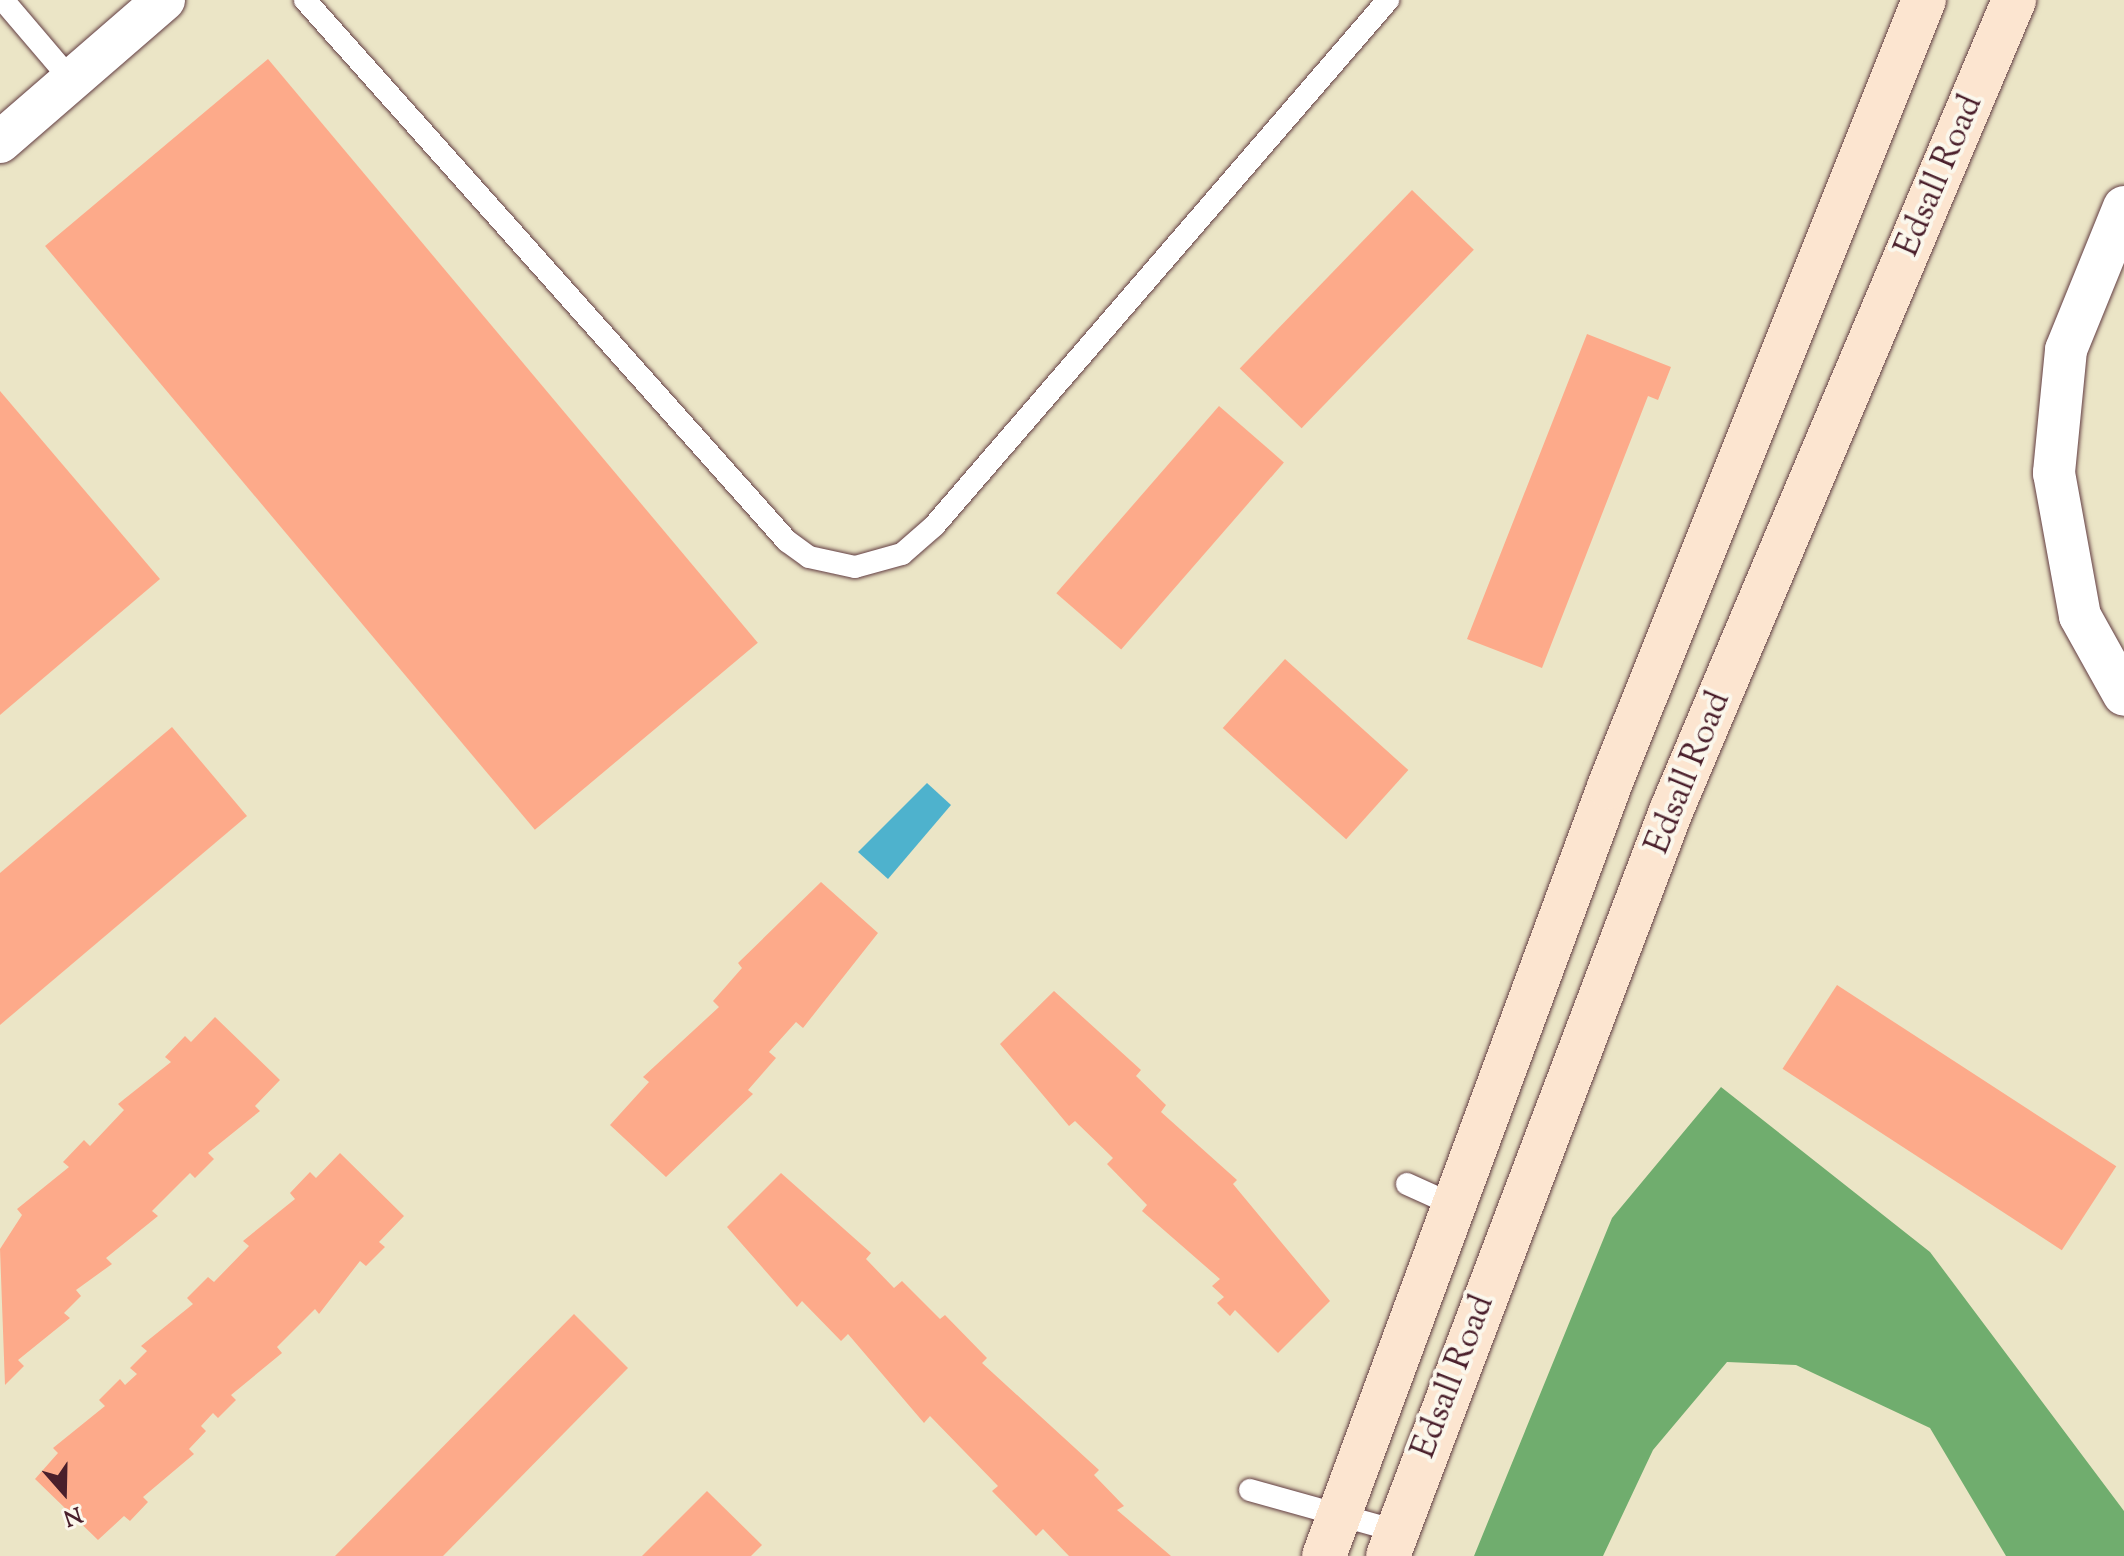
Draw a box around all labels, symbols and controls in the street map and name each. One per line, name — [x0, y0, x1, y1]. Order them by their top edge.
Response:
street label: Edsall Road — [1888, 89, 1992, 263]
street label: Edsall Road — [1638, 686, 1740, 860]
street label: Edsall Road — [1404, 1290, 1504, 1464]
north arrow — [24, 1452, 104, 1532]
text: N — [58, 1497, 86, 1533]

